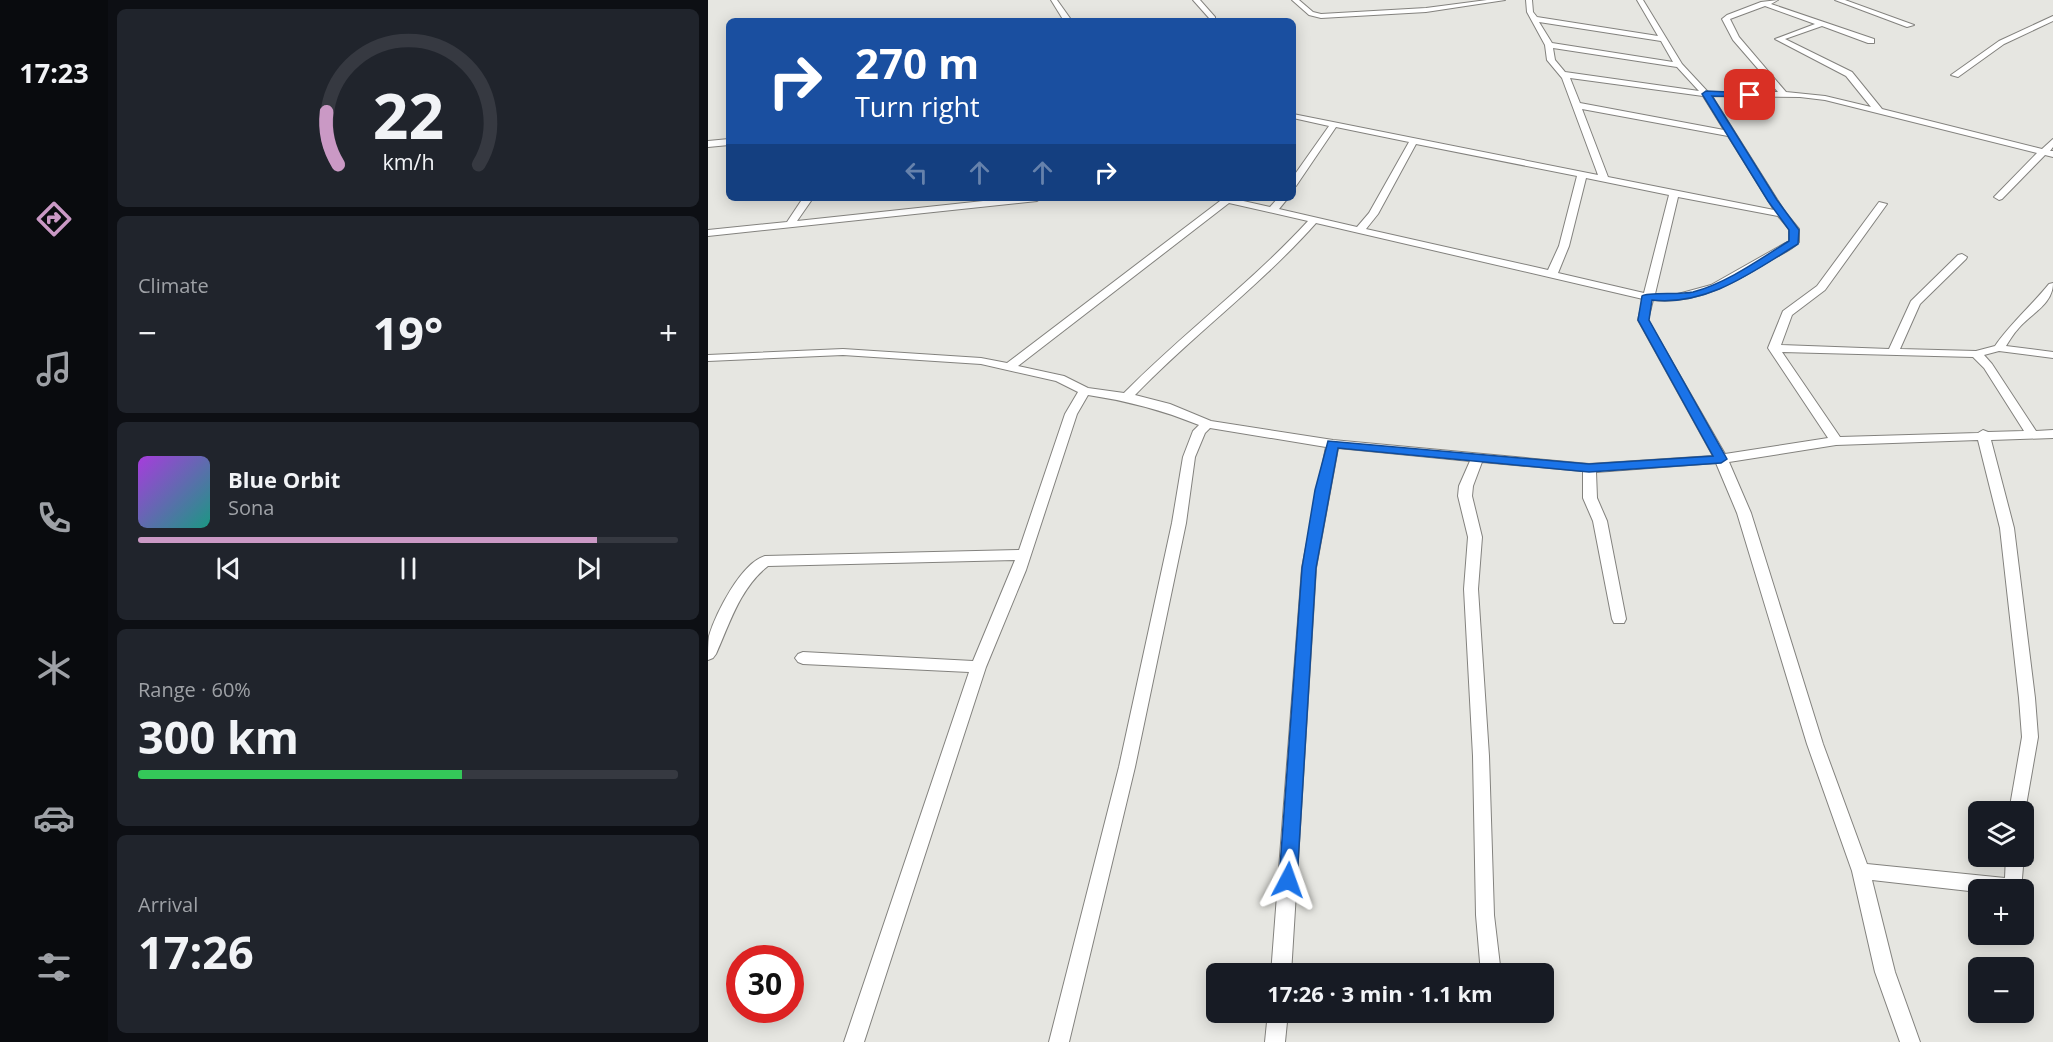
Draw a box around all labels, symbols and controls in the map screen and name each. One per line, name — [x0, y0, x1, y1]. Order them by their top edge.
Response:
text: 270 m — [855, 34, 979, 91]
icon: right — [756, 42, 834, 120]
text: 17:23 — [19, 54, 89, 91]
pin — [1724, 69, 1775, 120]
text: 22 — [372, 72, 444, 157]
icon: arrive — [1733, 78, 1766, 111]
text: Turn right — [855, 88, 980, 125]
text: km/h — [382, 147, 434, 176]
icon: left — [900, 156, 933, 189]
icon: ahead — [963, 156, 996, 189]
icon: ahead — [1026, 156, 1059, 189]
icon: right — [1089, 156, 1122, 189]
icon: directions — [33, 198, 75, 240]
text: Climate — [138, 272, 209, 299]
text: 19° — [373, 302, 443, 363]
text: − — [138, 310, 157, 355]
text: + — [659, 310, 678, 355]
icon: music — [33, 348, 75, 390]
text: Blue Orbit — [228, 464, 340, 494]
text: Sona — [228, 494, 274, 521]
icon: phone — [33, 497, 75, 539]
icon: previous — [212, 552, 245, 585]
icon: pause — [392, 552, 425, 585]
icon: next — [572, 552, 605, 585]
icon: climate — [33, 647, 75, 689]
text: Range · 60% — [138, 676, 251, 703]
text: 300 km — [138, 706, 299, 767]
icon: car — [33, 797, 75, 839]
map controls — [1968, 801, 2034, 1023]
button: layers — [1968, 801, 2034, 867]
position arrow — [1256, 848, 1320, 912]
button: + — [1968, 879, 2034, 945]
text: Arrival — [138, 891, 198, 918]
text: 17:26 — [138, 921, 254, 982]
speed limit sign: 30 — [726, 945, 804, 1023]
icon: filters — [33, 946, 75, 988]
button: − — [1968, 957, 2034, 1023]
text: 17:26 · 3 min · 1.1 km — [1267, 978, 1493, 1008]

